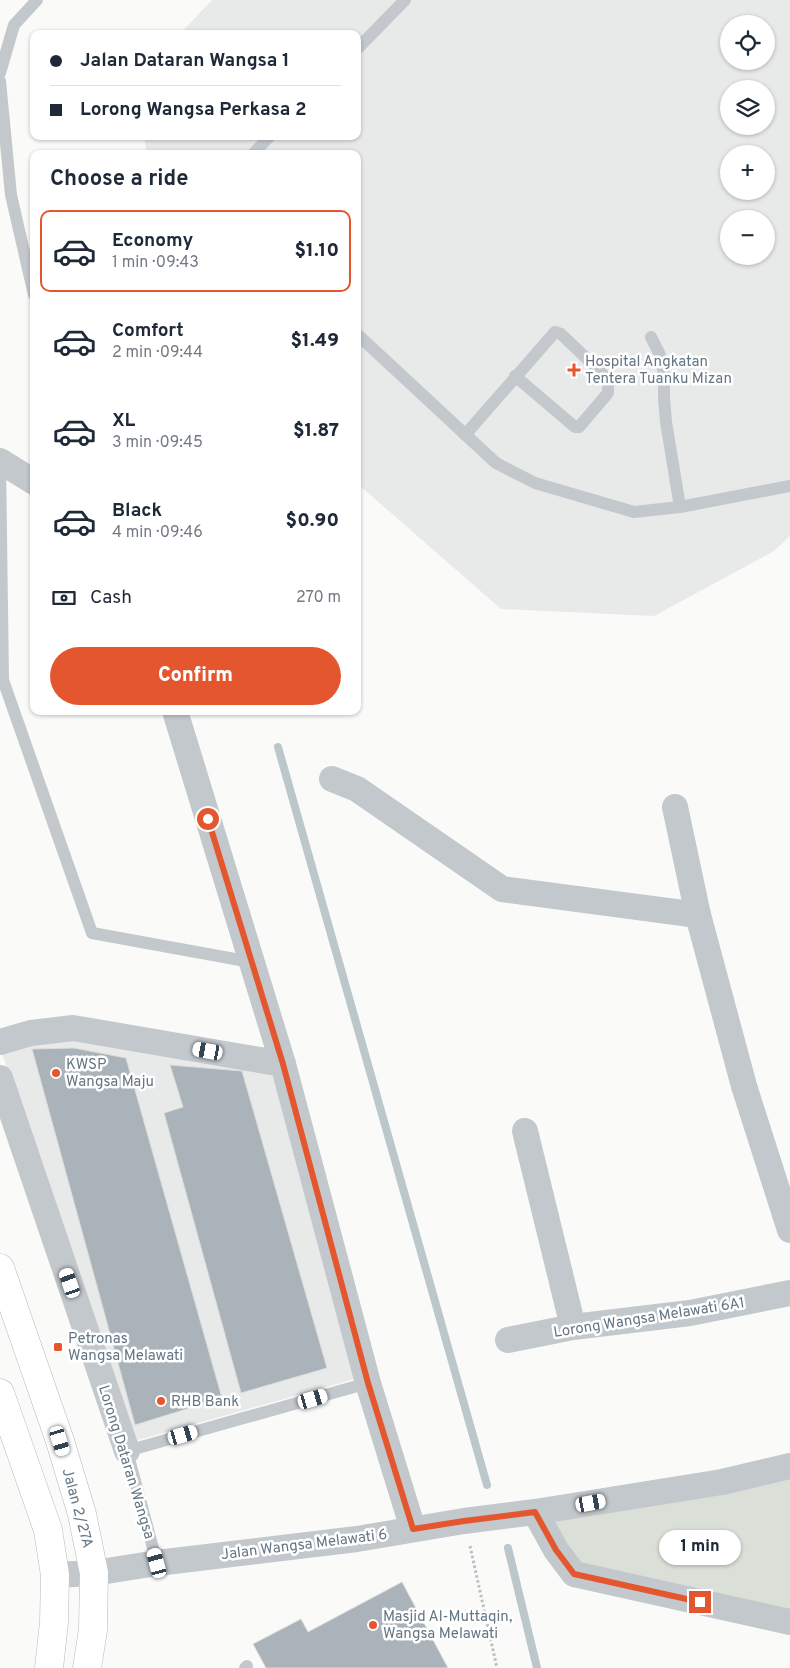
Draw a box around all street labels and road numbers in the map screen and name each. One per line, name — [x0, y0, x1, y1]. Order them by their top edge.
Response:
street label: Lorong Wangsa Melawati 6A1 — [552, 1294, 746, 1343]
street label: Lorong Dataran Wangsa — [93, 1383, 158, 1542]
street label: Jalan 2/27A — [57, 1466, 96, 1550]
street label: Jalan Wangsa Melawati 6 — [220, 1526, 388, 1565]

